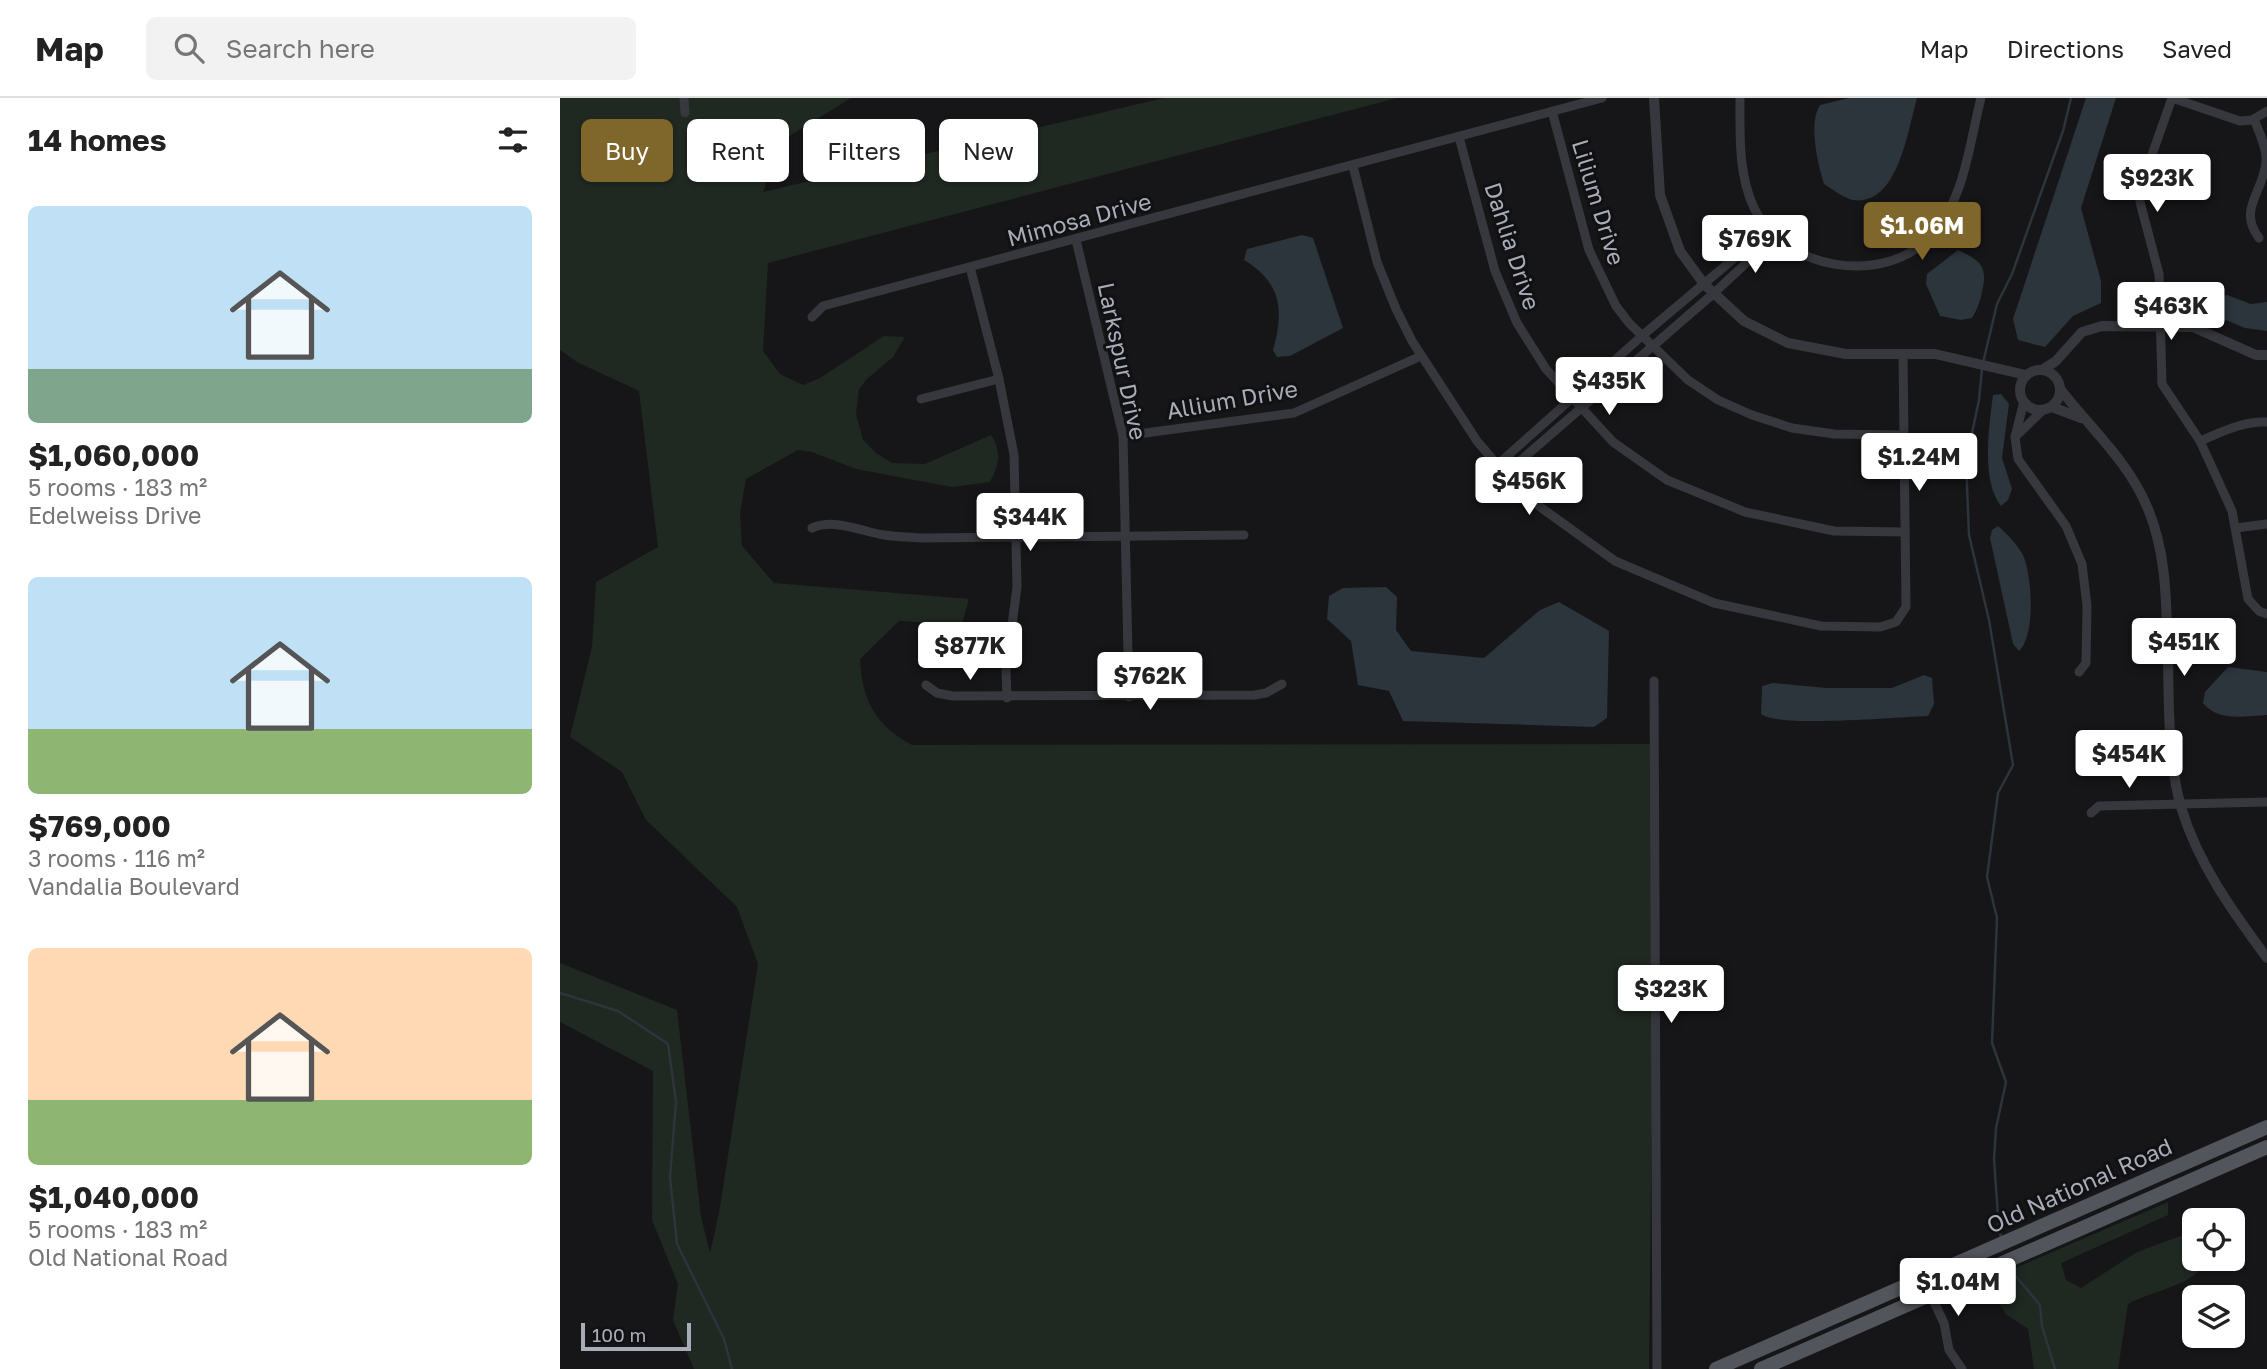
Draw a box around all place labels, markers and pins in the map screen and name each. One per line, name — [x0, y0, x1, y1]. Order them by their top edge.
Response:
pin: $923K — [2108, 155, 2206, 214]
pin: $1.06M — [1865, 202, 1979, 262]
pin: $769K — [1706, 216, 1804, 275]
pin: $463K — [2122, 282, 2220, 342]
pin: $435K — [1560, 358, 1658, 417]
pin: $1.24M — [1862, 434, 1976, 493]
pin: $456K — [1480, 458, 1578, 517]
pin: $344K — [981, 494, 1079, 553]
pin: $451K — [2135, 618, 2233, 678]
pin: $877K — [921, 622, 1019, 682]
pin: $762K — [1101, 652, 1199, 712]
pin: $454K — [2080, 730, 2178, 790]
pin: $323K — [1622, 965, 1720, 1025]
pin: $1.04M — [1901, 1258, 2015, 1318]

